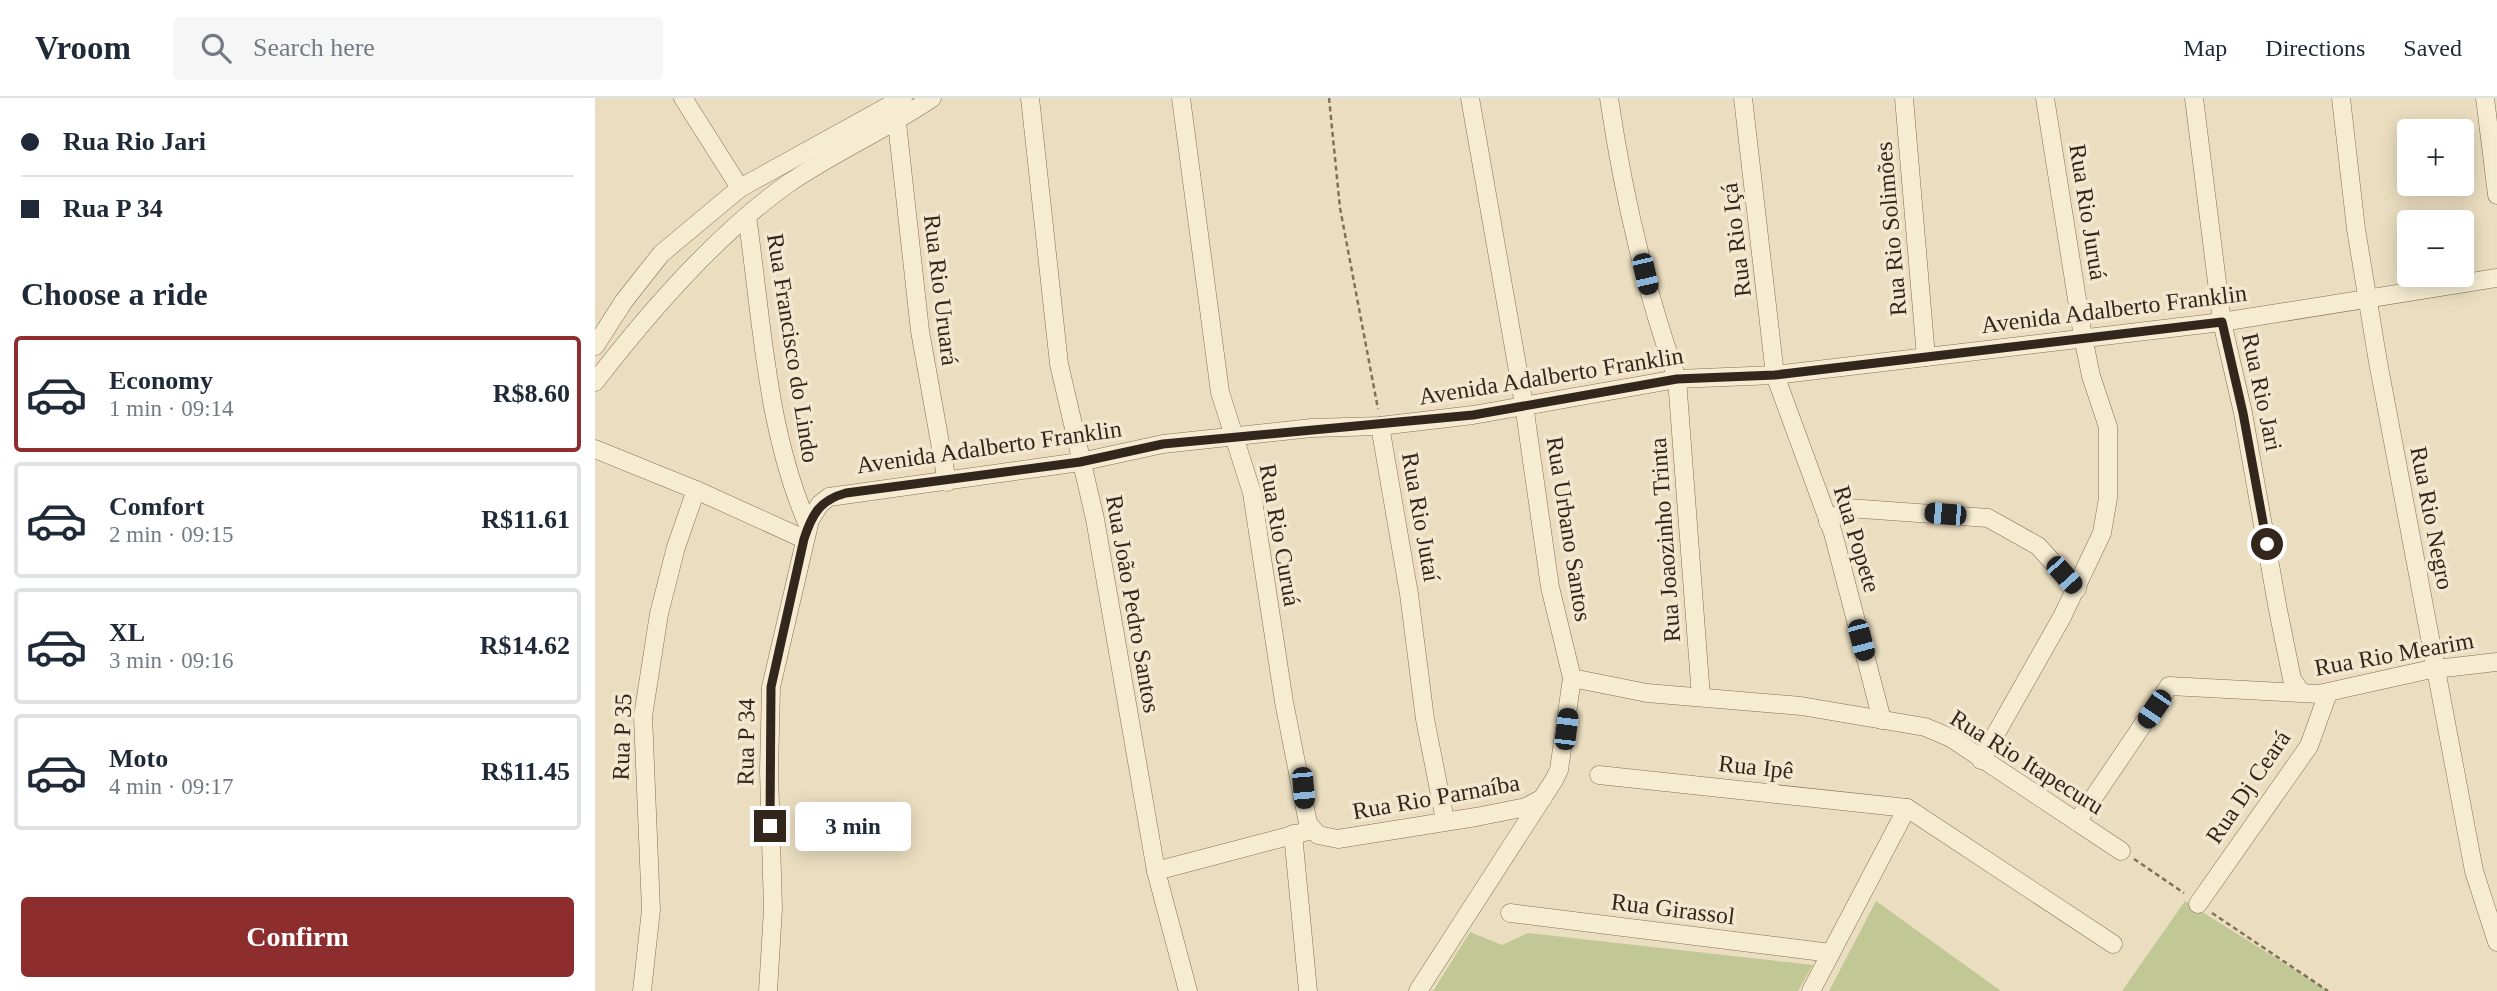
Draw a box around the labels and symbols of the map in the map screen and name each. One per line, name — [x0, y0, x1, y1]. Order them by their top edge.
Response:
street label: Rua Rio Solimões — [1870, 141, 1912, 317]
street label: Rua Rio Juruá — [2064, 142, 2112, 282]
street label: Rua Rio Içá — [1716, 181, 1756, 298]
street label: Rua Rio Uruará — [919, 213, 963, 367]
street label: Rua Francisco do Lindo — [762, 232, 824, 464]
car — [1631, 251, 1660, 297]
street label: Avenida Adalberto Franklin — [1980, 280, 2248, 338]
street label: Rua Rio Jari — [2237, 331, 2287, 454]
street label: Avenida Adalberto Franklin — [1417, 342, 1685, 410]
street label: Avenida Adalberto Franklin — [855, 416, 1123, 478]
street label: Rua Urbano Santos — [1542, 435, 1596, 623]
street label: Rua Joaozinho Trinta — [1645, 436, 1685, 643]
street label: Rua Rio Negro — [2405, 444, 2459, 592]
street label: Rua Rio Jutaí — [1397, 450, 1445, 584]
street label: Rua Rio Curuá — [1255, 462, 1305, 608]
street label: Rua Popete — [1828, 483, 1886, 595]
street label: Rua João Pedro Santos — [1101, 493, 1165, 715]
car — [1924, 502, 1967, 526]
route start — [2251, 528, 2283, 560]
car — [2043, 552, 2086, 598]
car — [1846, 617, 1877, 663]
street label: Rua Rio Mearim — [2312, 627, 2476, 681]
car — [2134, 686, 2175, 732]
street label: Rua P 35 — [607, 693, 637, 781]
street label: Rua P 34 — [732, 698, 760, 786]
street label: Rua Rio Itapecuru — [1946, 704, 2108, 820]
car — [1554, 707, 1579, 751]
street label: Rua Dj Ceará — [2201, 725, 2295, 848]
street label: Rua Ipê — [1717, 750, 1795, 784]
car — [1291, 766, 1316, 810]
street label: Rua Rio Parnaíba — [1350, 769, 1522, 825]
callout: 3 min — [795, 802, 910, 850]
route end — [754, 810, 786, 842]
street label: Rua Girassol — [1610, 889, 1737, 930]

